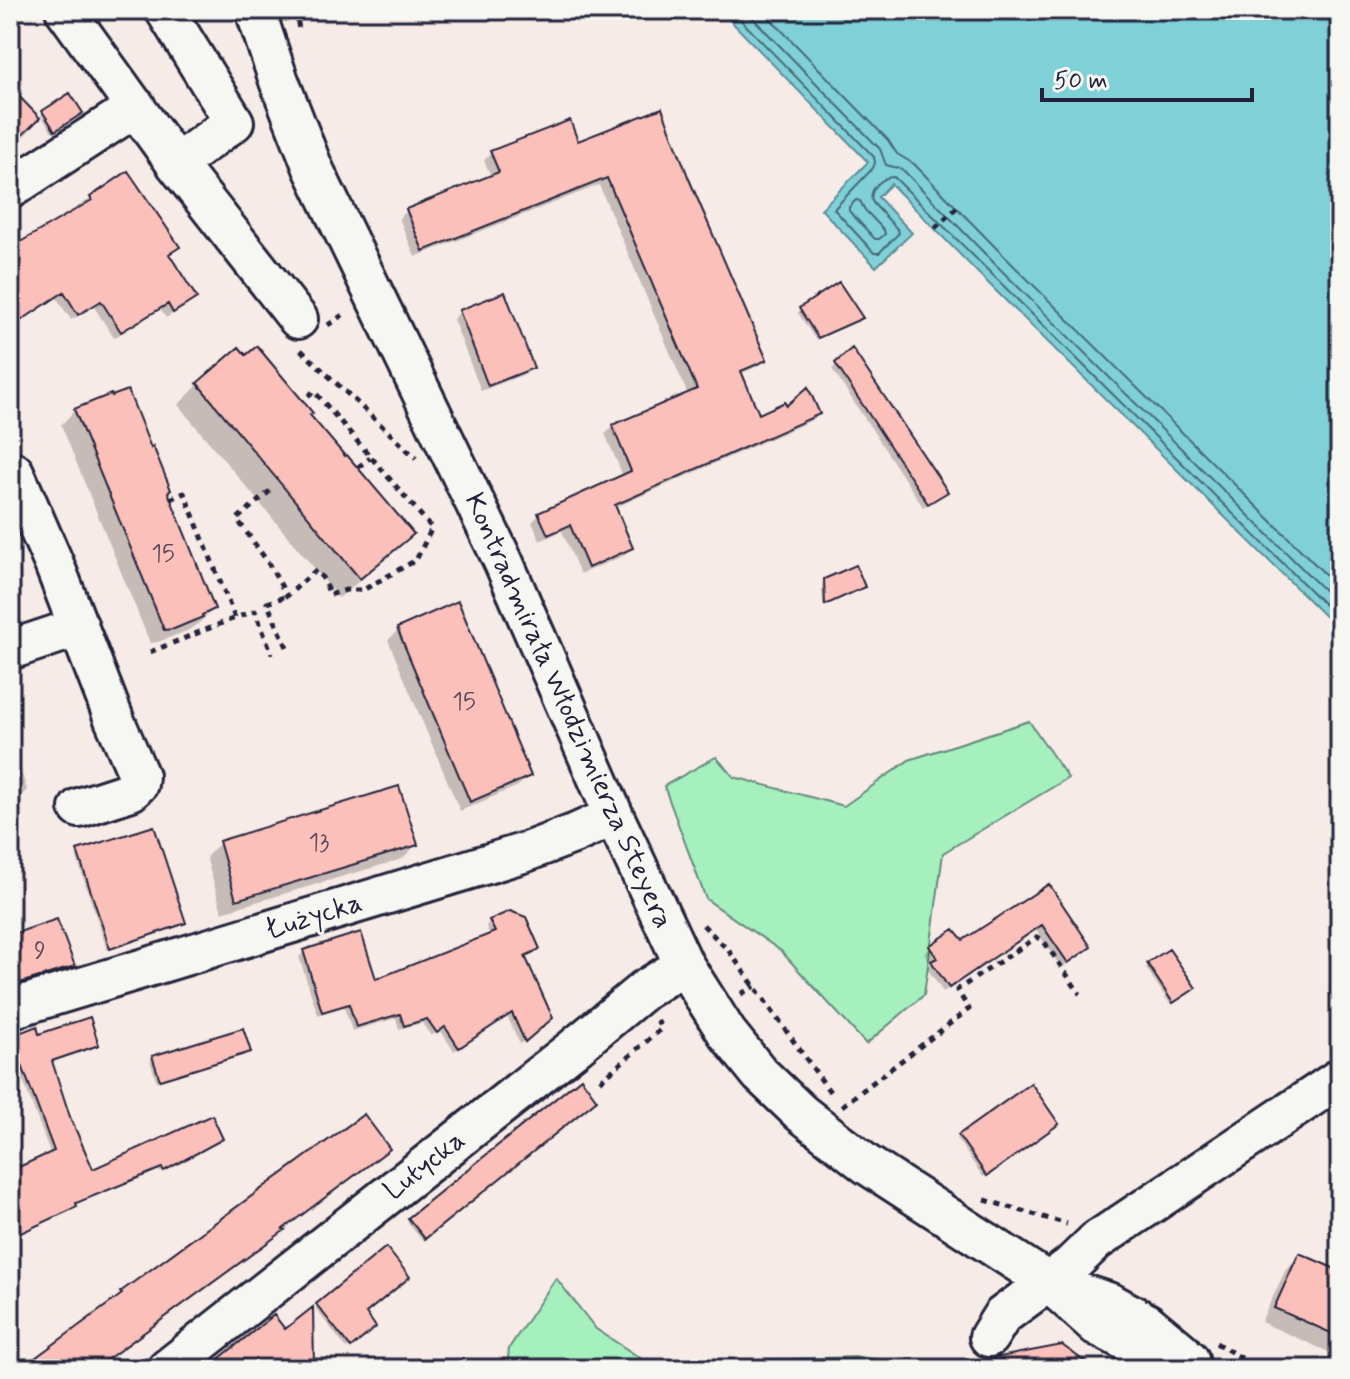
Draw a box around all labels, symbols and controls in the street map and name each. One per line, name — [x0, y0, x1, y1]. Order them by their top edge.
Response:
scale bar — [1042, 52, 1252, 102]
text: 50 m — [1054, 66, 1108, 97]
street label: Kontradmirała Włodzimierza Steyera — [455, 487, 681, 935]
house number: 15 — [151, 539, 175, 570]
house number: 15 — [452, 687, 476, 718]
house number: 13 — [309, 828, 329, 859]
street label: Łużycka — [261, 885, 367, 949]
house number: 9 — [34, 936, 46, 967]
street label: Lutycka — [377, 1123, 473, 1209]

